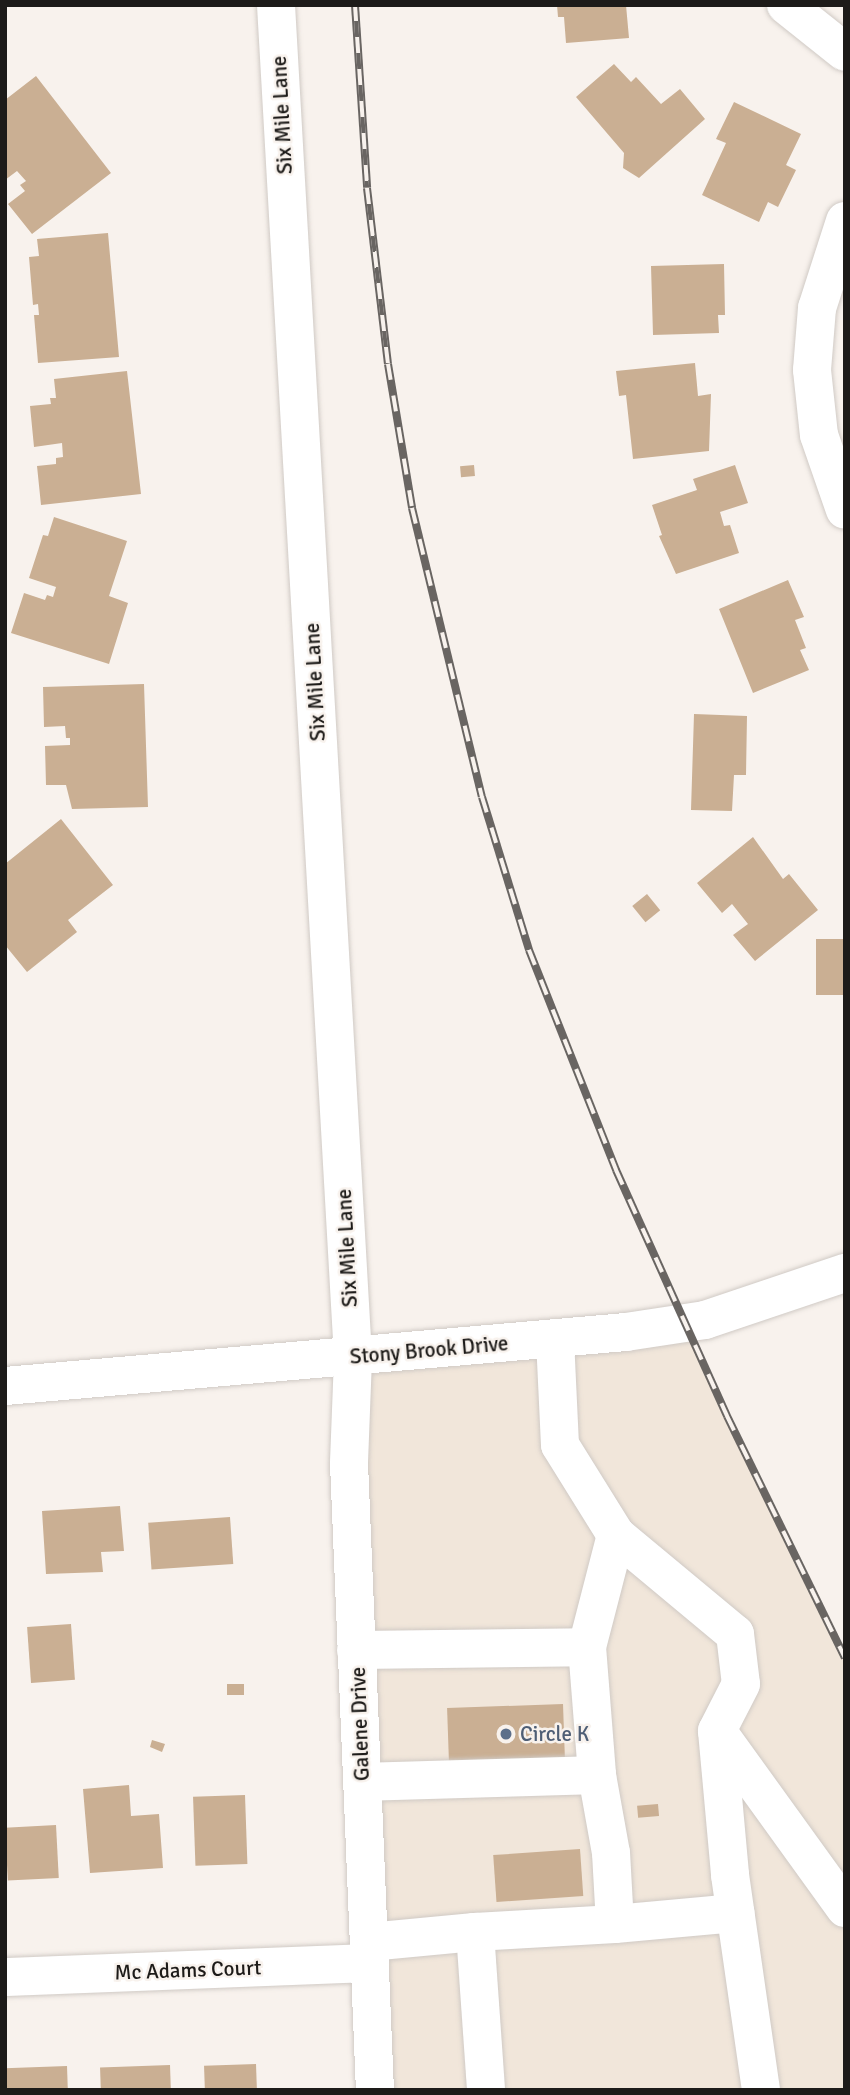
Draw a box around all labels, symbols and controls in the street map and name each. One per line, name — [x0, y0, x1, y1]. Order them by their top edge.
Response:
street label: Six Mile Lane — [266, 55, 298, 175]
street label: Six Mile Lane — [299, 622, 331, 742]
street label: Six Mile Lane — [331, 1188, 363, 1308]
street label: Stony Brook Drive — [349, 1331, 509, 1369]
street label: Galene Drive — [345, 1667, 375, 1781]
place label: Circle K — [520, 1721, 589, 1747]
marker: Circle K — [498, 1726, 514, 1742]
street label: Mc Adams Court — [114, 1955, 262, 1985]

